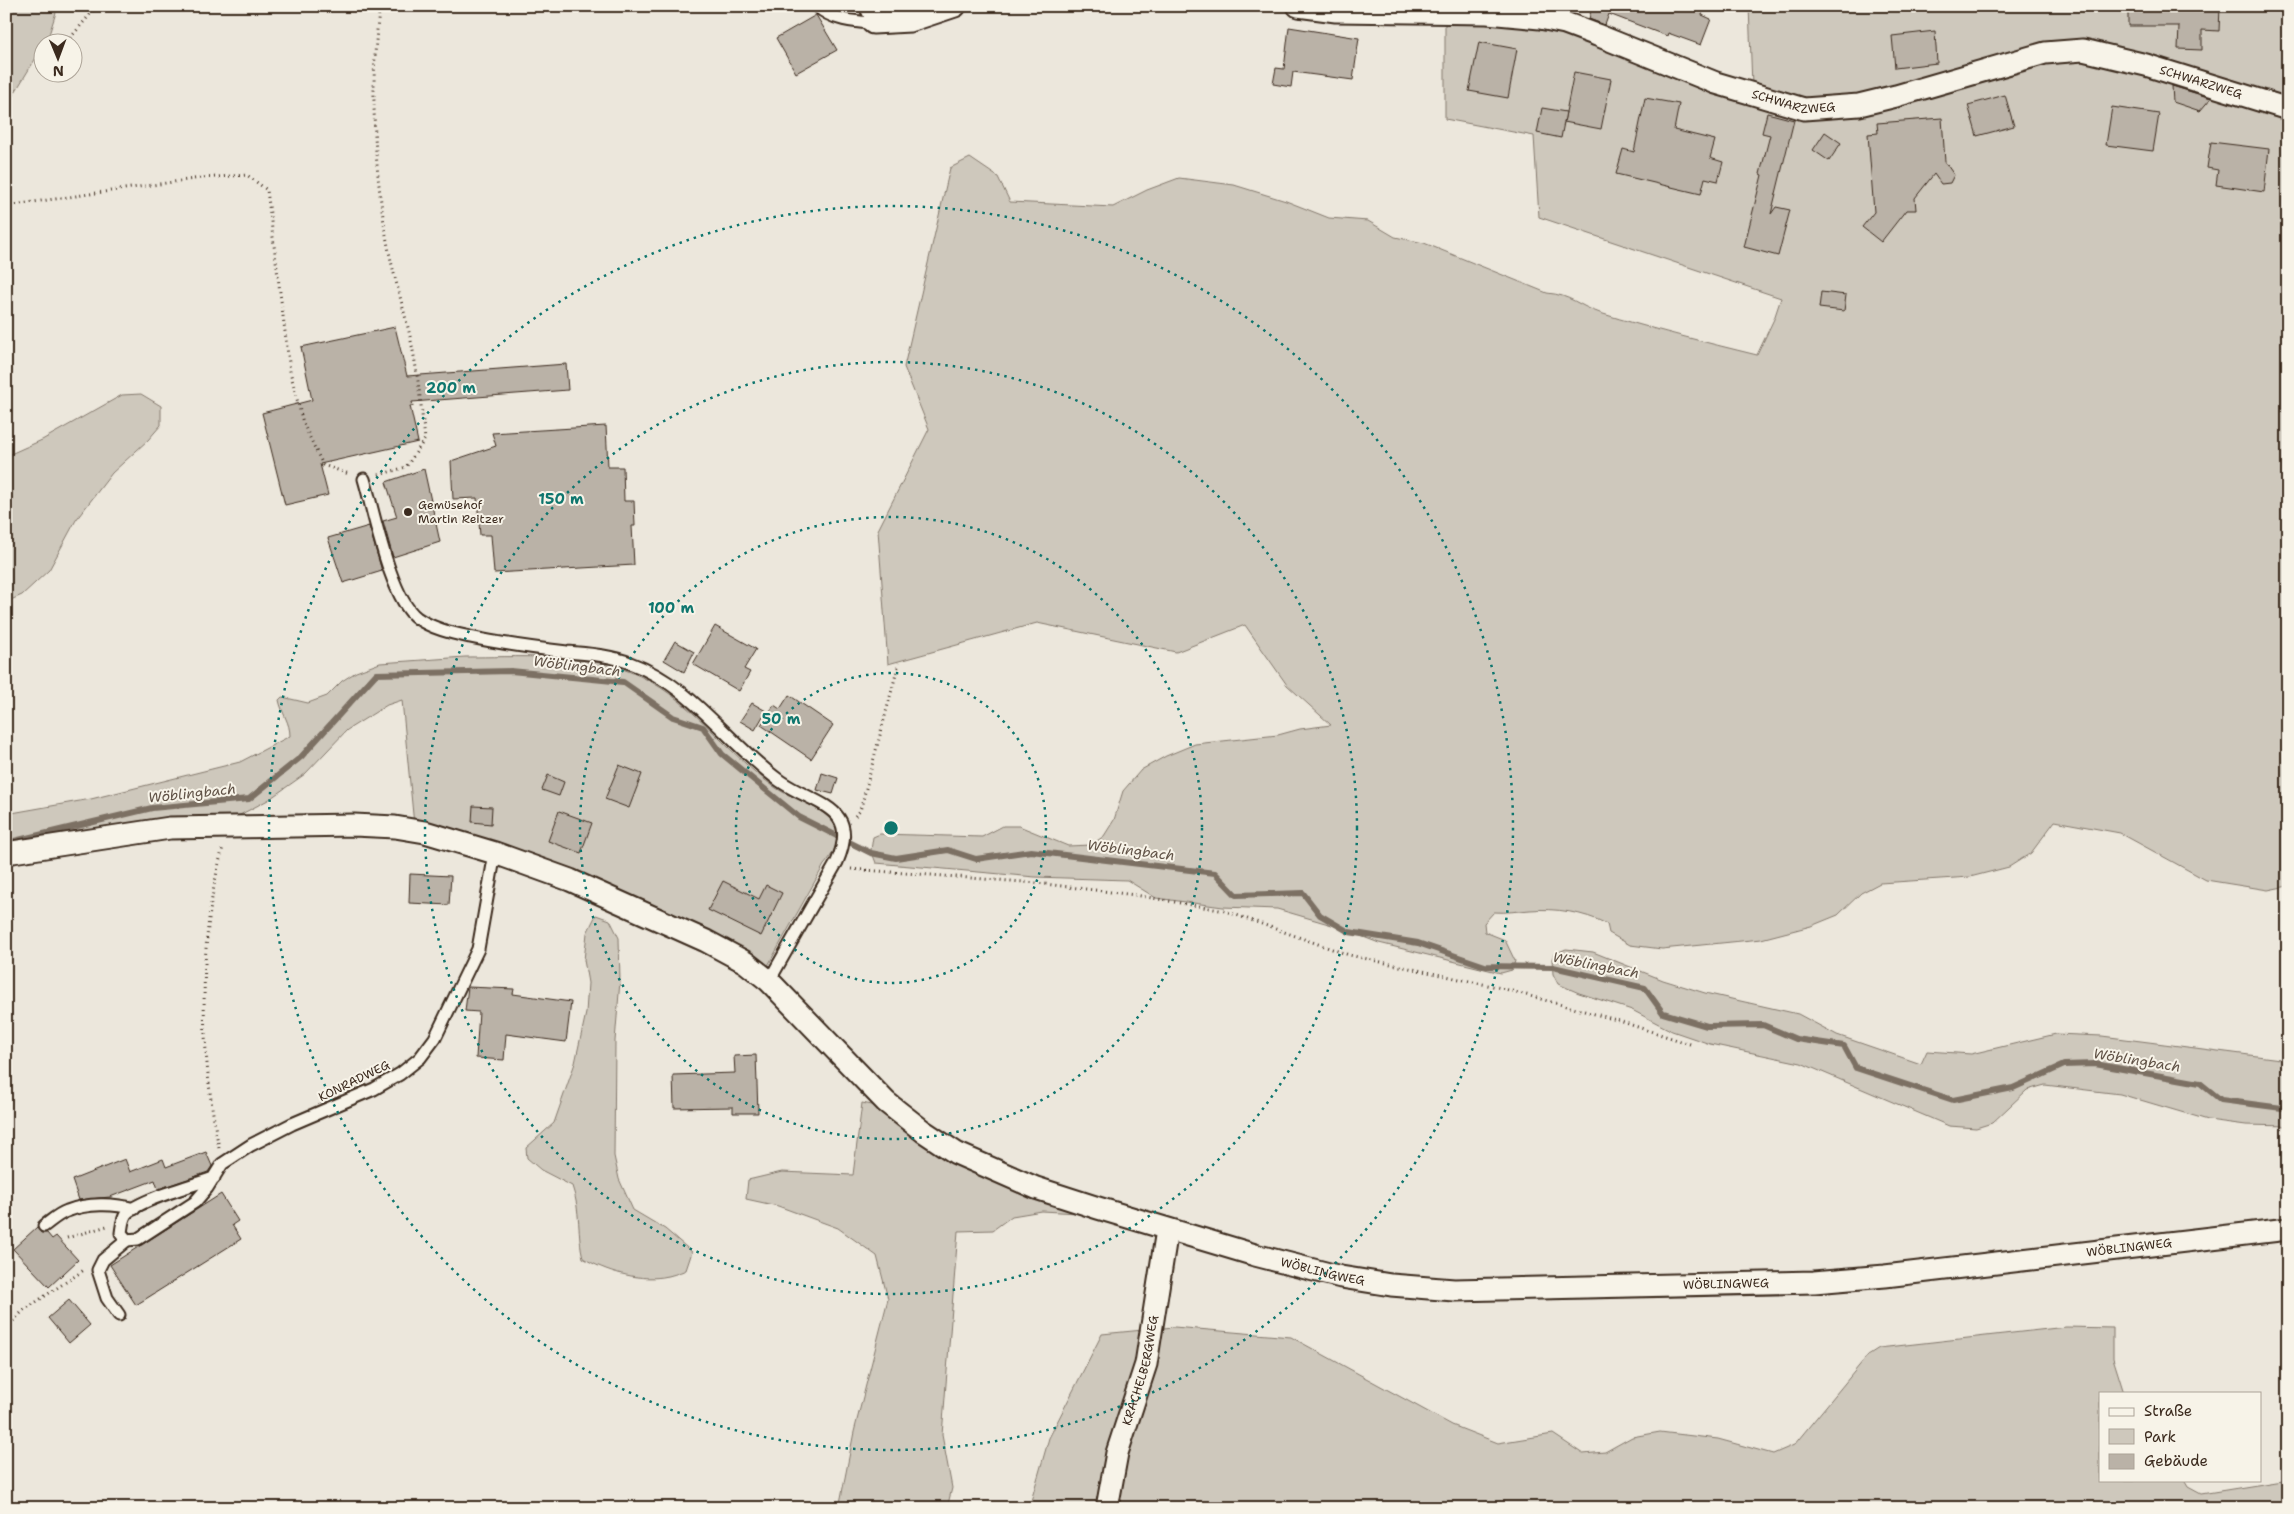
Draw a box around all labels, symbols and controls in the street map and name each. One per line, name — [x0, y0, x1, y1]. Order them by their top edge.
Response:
north arrow — [32, 32, 82, 82]
text: N — [53, 62, 64, 80]
street label: SCHWARZWEG — [2158, 62, 2244, 102]
street label: SCHWARZWEG — [1750, 86, 1836, 117]
text: 200 m — [426, 378, 476, 398]
text: 150 m — [538, 489, 584, 509]
place label: Gemüsehof Martin Reitzer — [418, 497, 504, 527]
marker: Gemüsehof Martin Reitzer — [402, 506, 414, 518]
text: 100 m — [648, 598, 694, 618]
water label: Wöblingbach — [532, 652, 622, 680]
text: 50 m — [762, 709, 801, 729]
water label: Wöblingbach — [147, 779, 237, 807]
centre of rings — [882, 819, 900, 837]
water label: Wöblingbach — [1086, 836, 1176, 864]
water label: Wöblingbach — [1551, 948, 1641, 982]
water label: Wöblingbach — [2092, 1044, 2182, 1076]
street label: KONRADWEG — [316, 1057, 392, 1105]
street label: WÖBLINGWEG — [2085, 1235, 2173, 1260]
street label: WÖBLINGWEG — [1279, 1254, 1366, 1289]
street label: WÖBLINGWEG — [1683, 1275, 1769, 1293]
street label: KRACHELBERGWEG — [1119, 1314, 1162, 1427]
legend — [2099, 1392, 2262, 1482]
text: Straße — [2144, 1401, 2192, 1421]
text: Park — [2144, 1427, 2176, 1447]
text: Gebäude — [2144, 1451, 2208, 1471]

